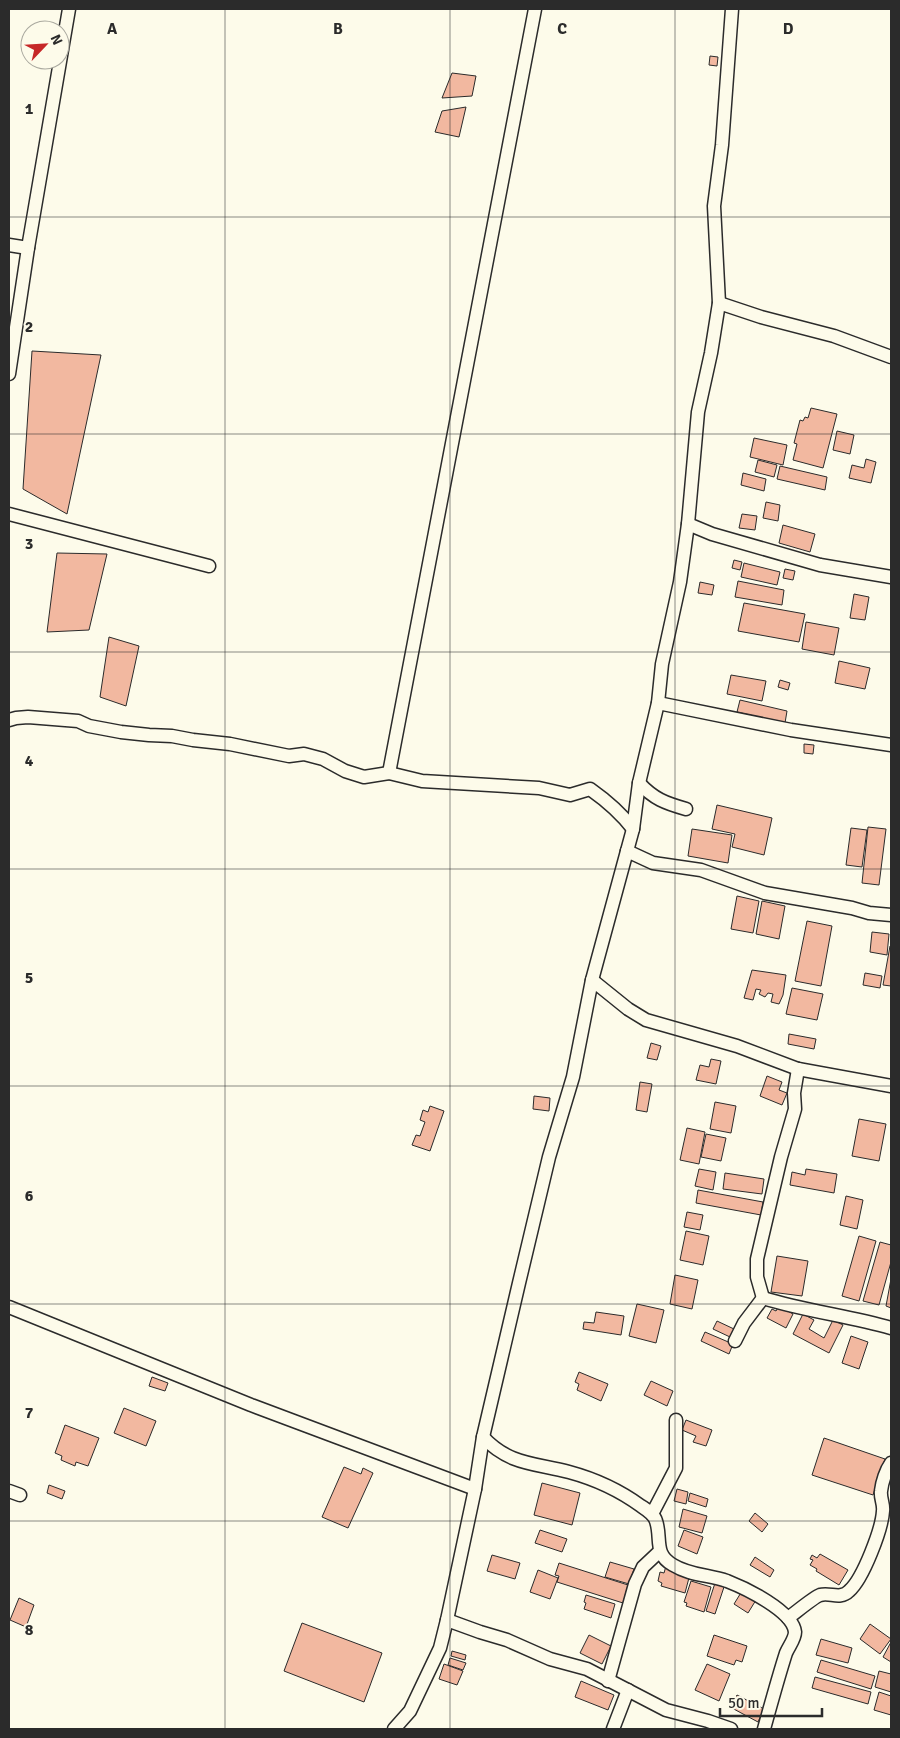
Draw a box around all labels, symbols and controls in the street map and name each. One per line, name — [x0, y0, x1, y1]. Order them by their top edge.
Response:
text: A — [107, 19, 118, 39]
text: B — [333, 19, 343, 39]
text: C — [557, 19, 567, 39]
text: D — [783, 19, 794, 39]
north arrow — [20, 20, 70, 70]
text: N — [47, 32, 66, 48]
text: 1 — [25, 99, 34, 119]
text: 2 — [25, 317, 33, 337]
text: 3 — [25, 534, 33, 554]
text: 4 — [25, 751, 34, 771]
text: 5 — [25, 968, 33, 988]
text: 6 — [25, 1186, 34, 1206]
text: 7 — [25, 1403, 34, 1423]
text: 8 — [25, 1620, 34, 1640]
scale bar — [720, 1686, 822, 1718]
text: 50 m — [728, 1694, 759, 1712]

